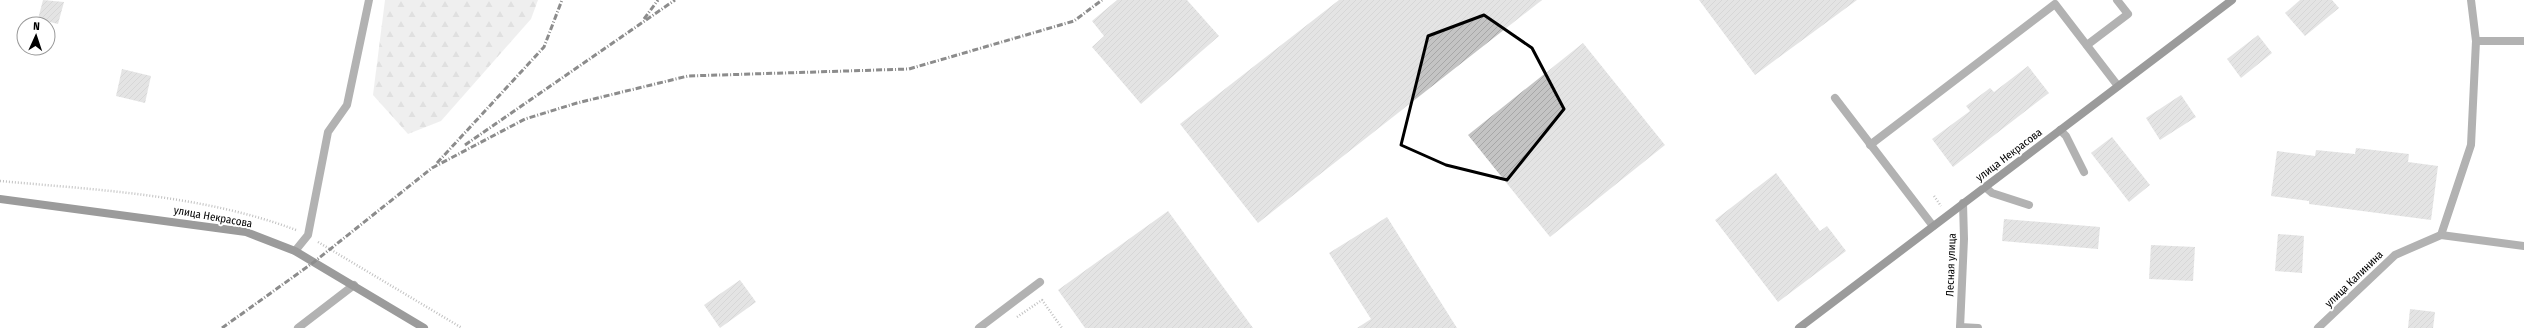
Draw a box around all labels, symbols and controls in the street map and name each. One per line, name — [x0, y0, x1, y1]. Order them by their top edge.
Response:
north arrow — [16, 16, 56, 56]
text: N — [33, 20, 40, 33]
street label: улица Некрасова — [1973, 126, 2045, 184]
street label: улица Некрасова — [173, 204, 253, 230]
street label: Лесная улица — [1943, 233, 1959, 297]
street label: улица Калинина — [2322, 248, 2386, 310]

